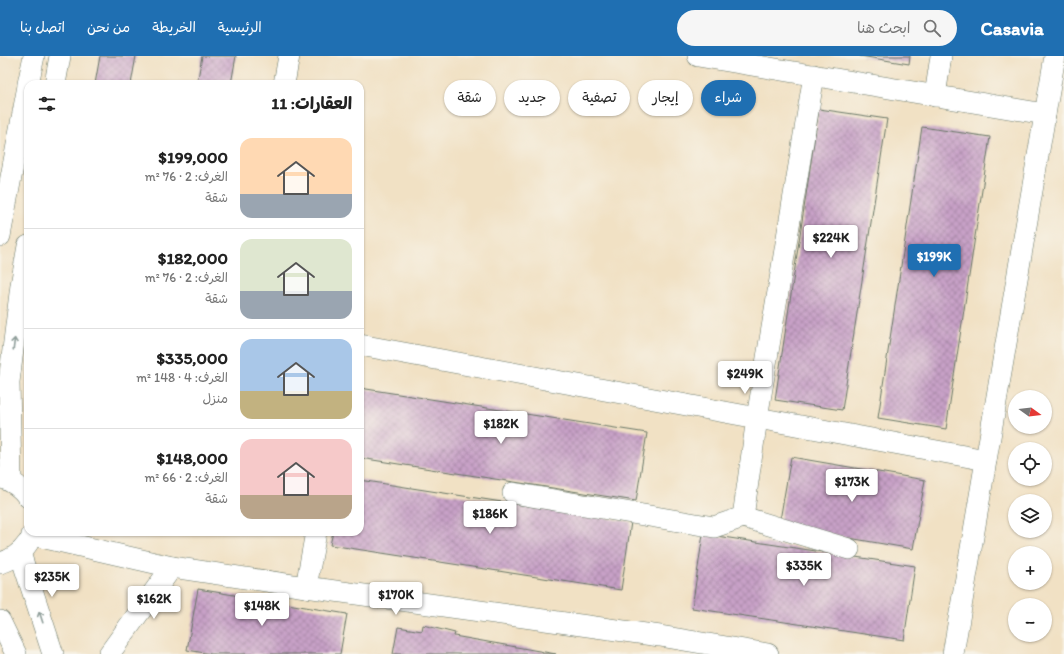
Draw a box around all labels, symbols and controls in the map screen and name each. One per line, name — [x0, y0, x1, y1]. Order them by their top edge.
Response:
search box — [677, 10, 957, 46]
icon: search — [921, 17, 943, 39]
text: Casavia — [981, 17, 1044, 40]
text: اتصل بنا — [20, 19, 65, 36]
text: من نحن — [87, 19, 130, 36]
text: الخريطة — [152, 19, 196, 36]
text: الرئيسية — [218, 19, 262, 36]
text: ابحث هنا — [857, 19, 911, 37]
chip: شقة — [444, 80, 496, 116]
chip: جديد — [504, 80, 560, 116]
chip: تصفية — [568, 80, 630, 116]
chip: إيجار — [638, 80, 693, 116]
chip: شراء — [701, 80, 756, 116]
icon: filters — [36, 93, 58, 115]
text: العقارات: 11 — [271, 93, 352, 113]
text: $199,000 — [158, 147, 228, 167]
icon: home — [272, 154, 320, 202]
text: الغرف: 2 · 76 m² — [145, 169, 228, 184]
text: شقة — [205, 190, 228, 205]
pin: $224K — [803, 225, 859, 259]
text: $224K — [813, 230, 849, 245]
pin: $199K — [906, 244, 962, 278]
text: $182,000 — [158, 248, 228, 268]
text: $199K — [917, 249, 951, 264]
icon: home — [272, 255, 320, 303]
text: الغرف: 2 · 76 m² — [145, 270, 228, 285]
text: شقة — [205, 291, 228, 306]
one-way arrow — [10, 338, 18, 351]
text: $335,000 — [156, 348, 228, 368]
icon: home — [272, 355, 320, 403]
pin: $249K — [717, 361, 773, 395]
text: $249K — [727, 366, 763, 381]
text: الغرف: 4 · 148 m² — [136, 370, 228, 385]
north arrow — [1008, 390, 1052, 434]
map controls — [1008, 390, 1052, 642]
text: منزل — [202, 391, 228, 406]
pin: $182K — [473, 411, 529, 445]
text: $182K — [484, 416, 518, 431]
button: locate — [1008, 442, 1052, 486]
text: $148,000 — [157, 448, 228, 468]
icon: home — [272, 455, 320, 503]
pin: $173K — [824, 469, 880, 503]
text: الغرف: 2 · 66 m² — [144, 470, 228, 485]
text: $173K — [835, 474, 869, 489]
text: شقة — [205, 491, 228, 506]
button: layers — [1008, 494, 1052, 538]
pin: $186K — [462, 501, 518, 535]
text: $186K — [473, 506, 507, 521]
button: + — [1008, 546, 1052, 590]
pin: $335K — [776, 553, 832, 587]
text: $335K — [786, 558, 822, 573]
pin: $235K — [24, 564, 80, 598]
text: $235K — [34, 569, 70, 584]
pin: $170K — [368, 582, 424, 616]
pin: $162K — [126, 586, 182, 620]
text: $170K — [378, 587, 414, 602]
text: $162K — [137, 591, 171, 606]
pin: $148K — [234, 593, 290, 627]
text: $148K — [244, 598, 280, 613]
button: − — [1008, 598, 1052, 642]
one-way arrow — [36, 611, 44, 623]

